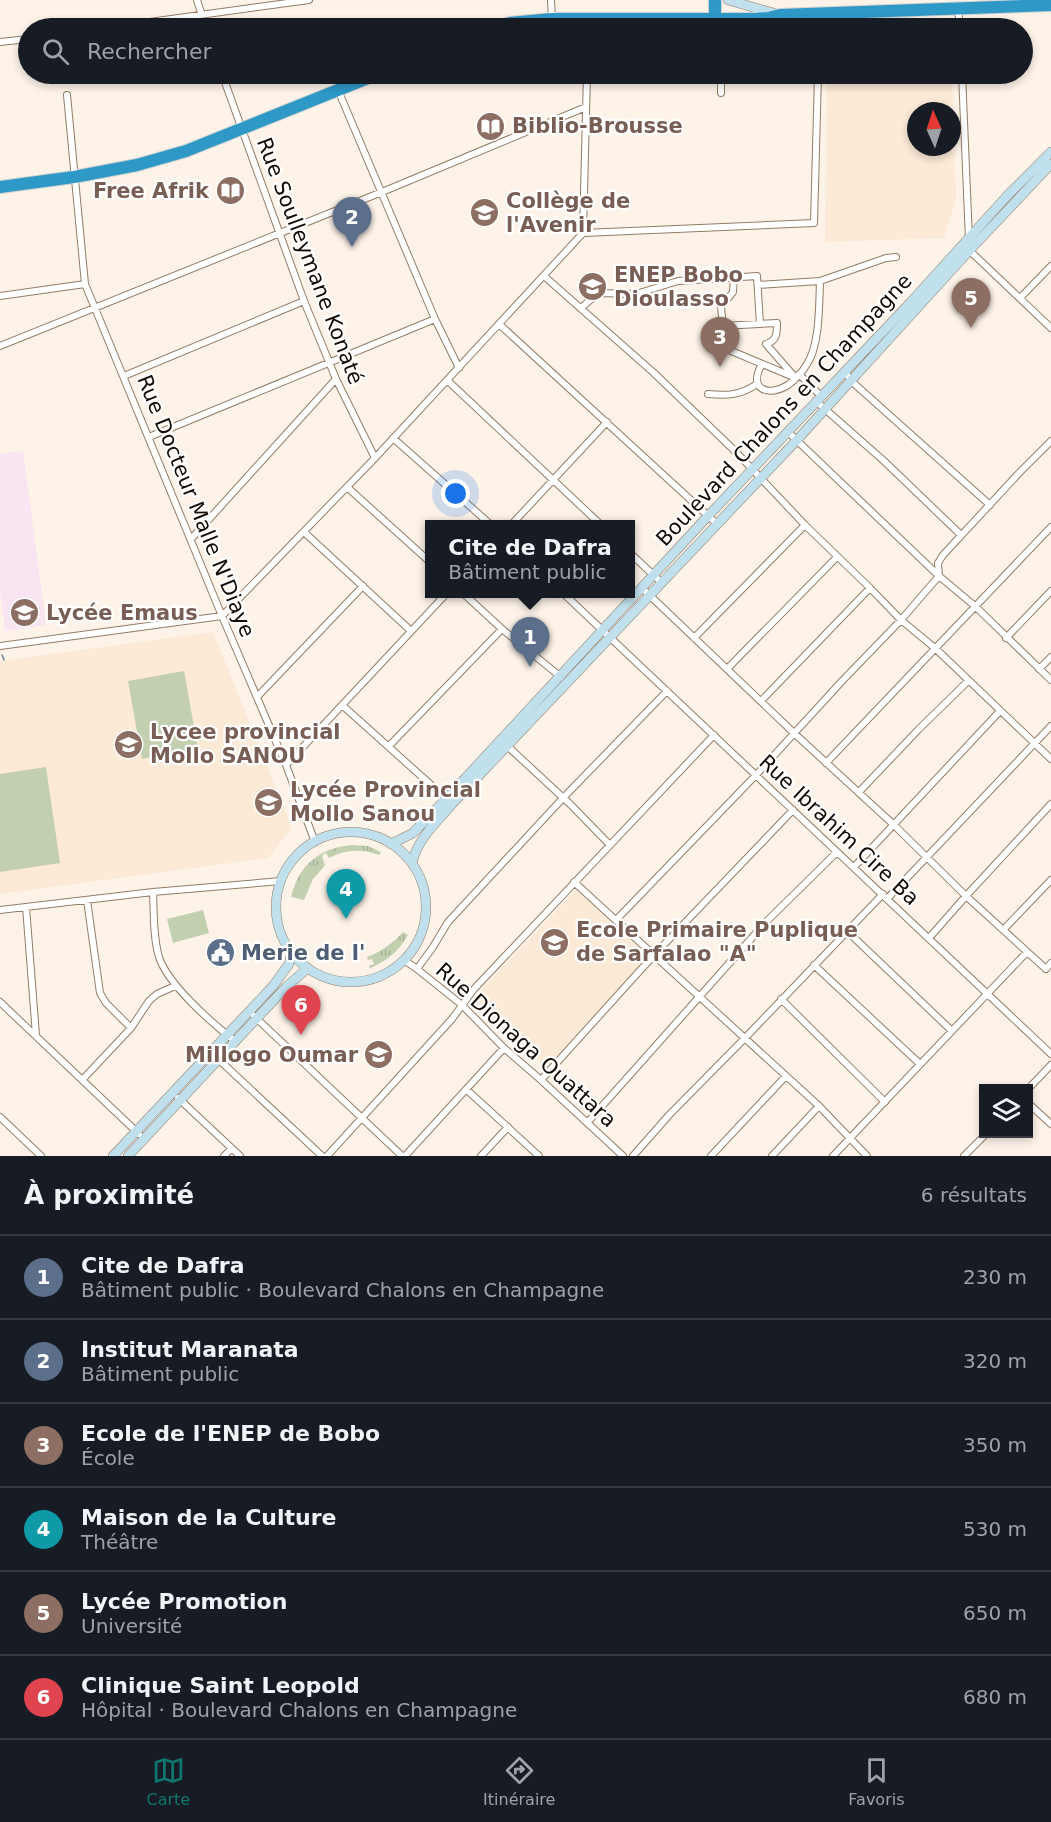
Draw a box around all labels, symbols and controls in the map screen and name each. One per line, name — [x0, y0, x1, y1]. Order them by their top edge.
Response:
search box — [18, 18, 1033, 84]
icon: search — [39, 35, 72, 68]
text: Rechercher — [87, 39, 212, 64]
north arrow — [907, 102, 961, 156]
library icon: Biblio-Brousse — [475, 110, 507, 142]
place label: Biblio-Brousse — [512, 114, 683, 138]
street label: Rue Soulleymane Konaté — [252, 134, 368, 388]
library icon: Free Afrik — [214, 175, 246, 207]
place label: Free Afrik — [93, 179, 210, 203]
place label: Collège de l'Avenir — [506, 189, 630, 237]
school or university icon: Collège de l'Avenir — [469, 197, 501, 229]
pin: 2 — [332, 198, 372, 247]
place label: ENEP Bobo Dioulasso — [614, 263, 743, 311]
street label: Boulevard Chalons en Champagne — [651, 269, 917, 551]
school or university icon: ENEP Bobo Dioulasso — [577, 271, 609, 303]
pin: 5 — [952, 278, 990, 328]
pin: 3 — [700, 318, 740, 367]
street label: Rue Docteur Malle N'Diaye — [132, 371, 260, 641]
your location — [441, 479, 470, 508]
popup — [425, 520, 635, 598]
text: Cite de Dafra — [448, 535, 612, 560]
text: Bâtiment public — [448, 560, 606, 584]
school or university icon: Lycée Emaus — [9, 597, 41, 629]
place label: Lycée Emaus — [46, 601, 198, 625]
pin: 1 — [510, 618, 550, 667]
place label: Lycee provincial Mollo SANOU — [150, 720, 341, 768]
school or university icon: Lycee provincial Mollo SANOU — [113, 728, 145, 760]
street label: Rue Ibrahim Cire Ba — [754, 750, 924, 910]
place label: Lycée Provincial Mollo Sanou — [290, 778, 481, 826]
school or university icon: Lycée Provincial Mollo Sanou — [253, 786, 285, 818]
pin: 4 — [326, 870, 366, 919]
place label: Ecole Primaire Puplique de Sarfalao "A" — [576, 918, 858, 966]
school or university icon: Ecole Primaire Puplique de Sarfalao "A" — [539, 926, 571, 958]
public building icon: Merie de l' — [204, 937, 236, 969]
place label: Merie de l' — [241, 941, 365, 965]
street label: Rue Dionaga Ouattara — [431, 958, 621, 1132]
pin: 6 — [282, 986, 320, 1035]
school or university icon: Millogo Oumar — [363, 1039, 395, 1071]
place label: Millogo Oumar — [185, 1043, 359, 1067]
map controls — [979, 1084, 1033, 1138]
button: layers — [979, 1084, 1033, 1138]
text: À proximité — [24, 1180, 194, 1210]
text: 6 résultats — [921, 1183, 1027, 1207]
text: Cite de Dafra — [81, 1253, 245, 1278]
text: 1 — [37, 1265, 50, 1289]
text: 230 m — [963, 1265, 1027, 1289]
text: Bâtiment public · Boulevard Chalons en Champagne — [81, 1278, 604, 1302]
text: Institut Maranata — [81, 1337, 299, 1362]
text: 2 — [37, 1349, 50, 1373]
text: 320 m — [963, 1349, 1027, 1373]
text: Bâtiment public — [81, 1362, 239, 1386]
text: Ecole de l'ENEP de Bobo — [81, 1421, 380, 1446]
text: 3 — [37, 1433, 50, 1457]
text: 350 m — [963, 1433, 1027, 1457]
text: École — [81, 1446, 135, 1470]
text: Maison de la Culture — [81, 1505, 336, 1530]
text: 4 — [37, 1517, 50, 1541]
text: 530 m — [963, 1517, 1027, 1541]
text: Théâtre — [81, 1530, 158, 1554]
text: Lycée Promotion — [81, 1589, 287, 1614]
text: 5 — [37, 1601, 50, 1625]
text: 650 m — [963, 1601, 1027, 1625]
text: Université — [81, 1614, 182, 1638]
text: Clinique Saint Leopold — [81, 1673, 360, 1698]
text: 6 — [37, 1685, 50, 1709]
text: 680 m — [963, 1685, 1027, 1709]
text: Hôpital · Boulevard Chalons en Champagne — [81, 1698, 517, 1722]
tab: Carte — [146, 1754, 190, 1809]
tab: Itinéraire — [483, 1754, 555, 1809]
tab: Favoris — [848, 1754, 905, 1809]

